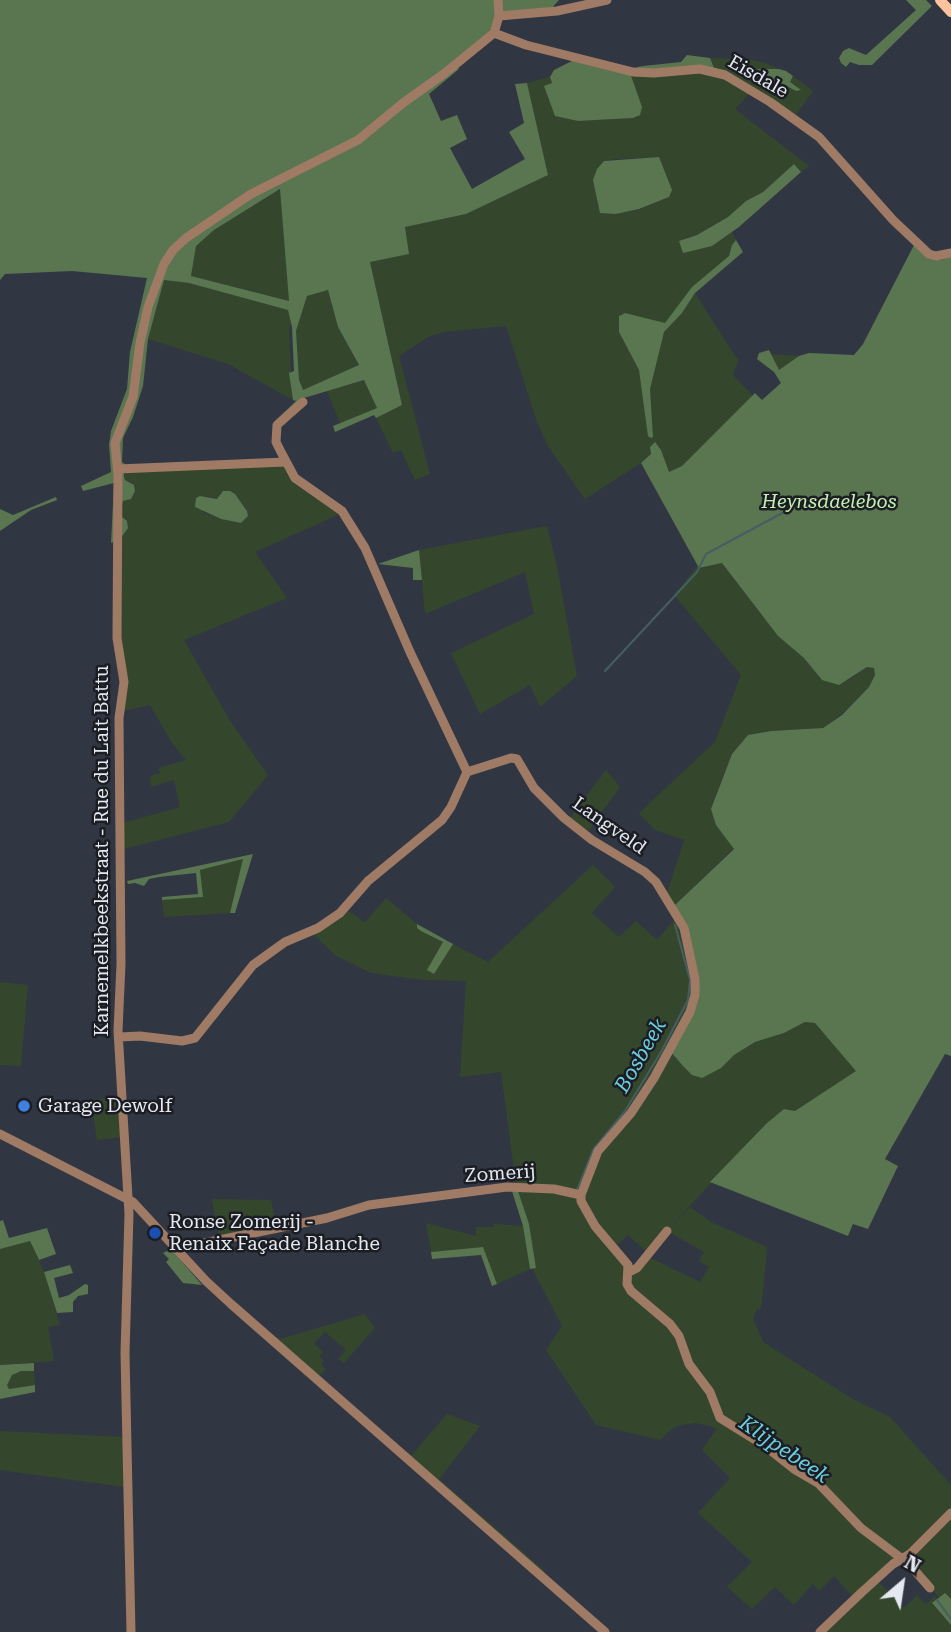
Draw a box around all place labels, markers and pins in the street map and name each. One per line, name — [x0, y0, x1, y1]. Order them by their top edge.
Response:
place label: Garage Dewolf — [38, 1095, 172, 1117]
marker: Garage Dewolf — [16, 1098, 32, 1114]
place label: Ronse Zomerij - Renaix Façade Blanche — [169, 1211, 380, 1255]
marker: Ronse Zomerij - Renaix Façade Blanche — [147, 1225, 163, 1241]

